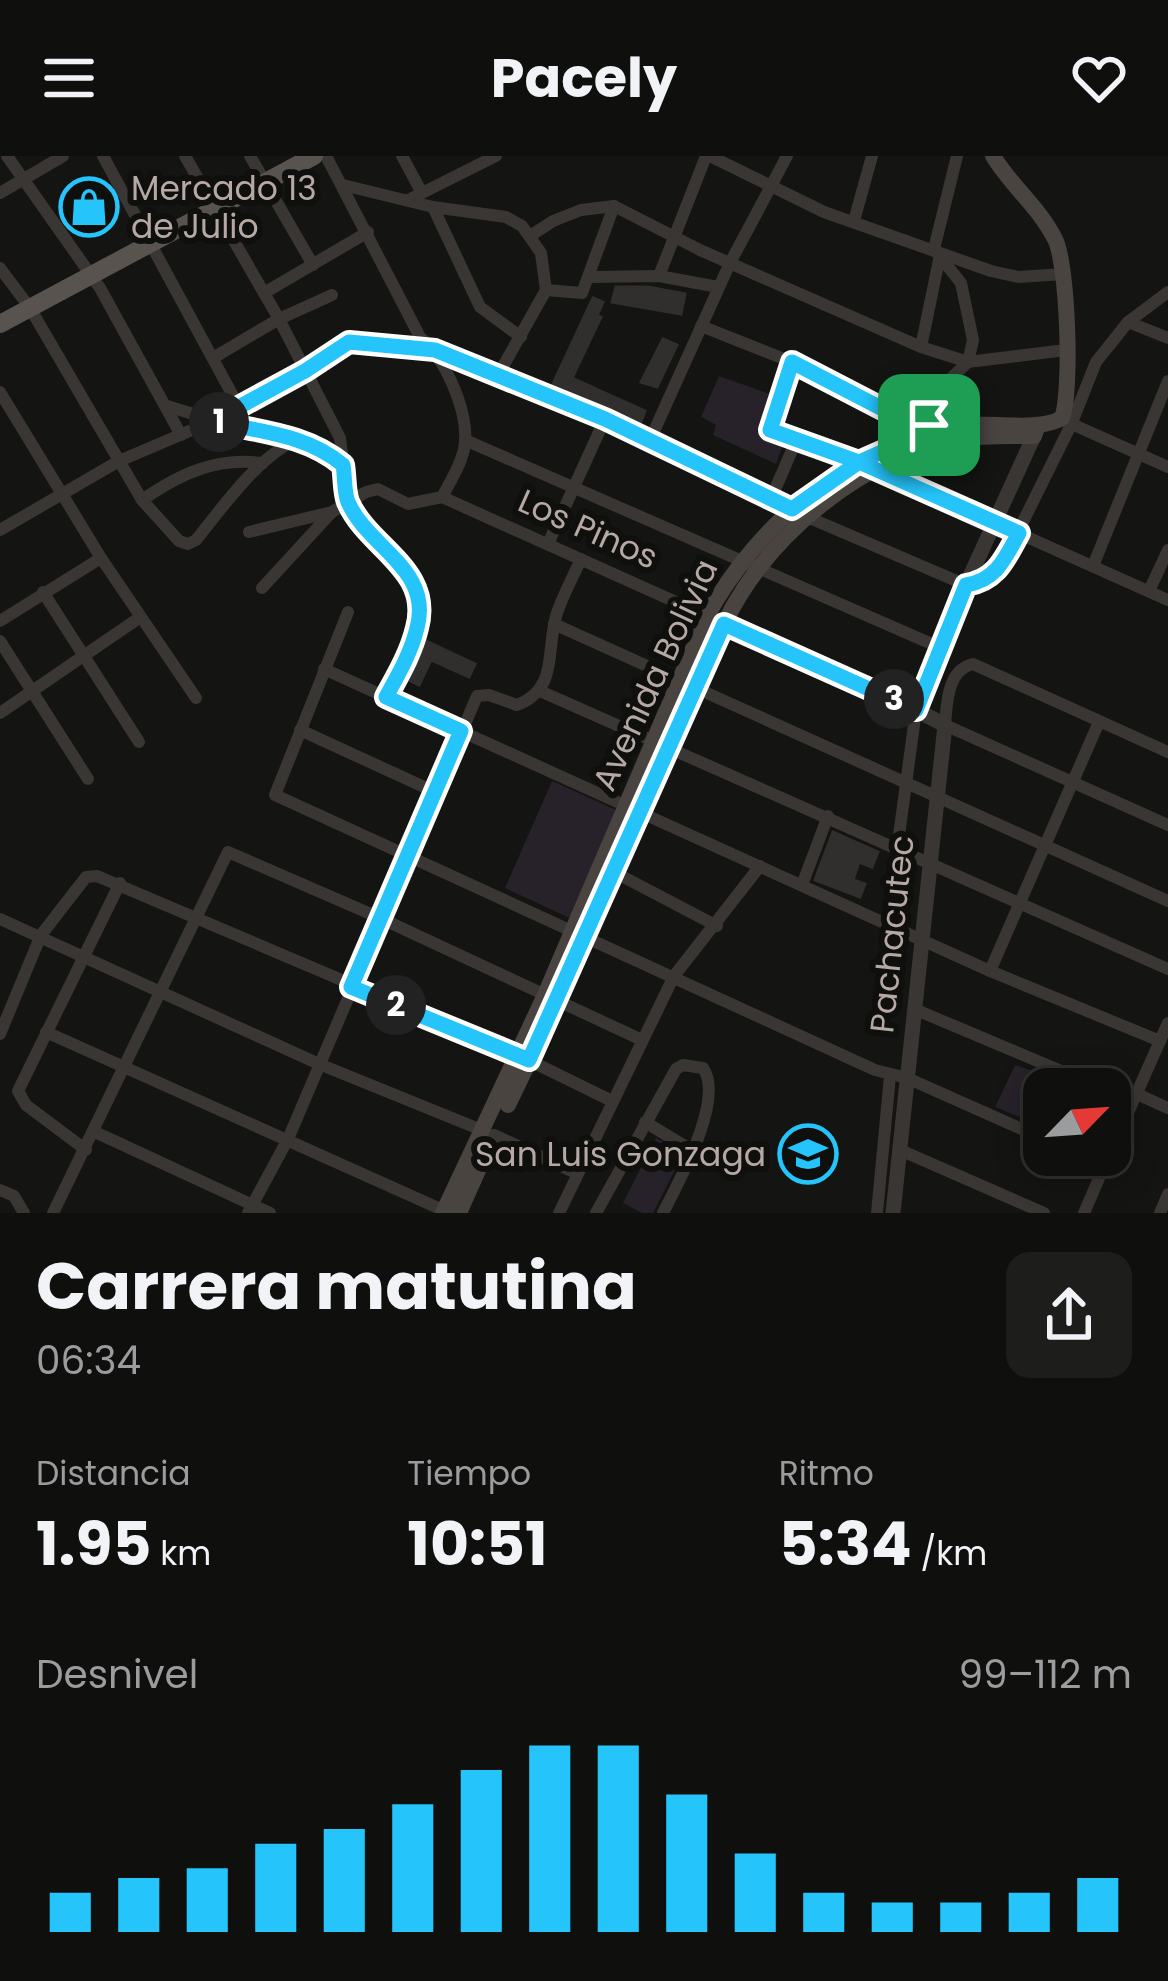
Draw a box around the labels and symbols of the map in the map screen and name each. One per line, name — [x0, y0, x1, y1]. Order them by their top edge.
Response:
place label: Mercado 13 de Julio — [131, 165, 317, 250]
shop icon: Mercado 13 de Julio — [58, 176, 120, 238]
pin — [878, 374, 980, 476]
pin: 1 — [189, 392, 249, 452]
street label: Los Pinos — [511, 477, 665, 581]
street label: Avenida Bolivia — [581, 552, 729, 798]
pin: 3 — [864, 669, 924, 729]
street label: Pachacutec — [858, 833, 926, 1035]
pin: 2 — [366, 975, 426, 1035]
north arrow — [1023, 1068, 1131, 1176]
school or university icon: San Luis Gonzaga — [777, 1123, 839, 1185]
place label: San Luis Gonzaga — [475, 1131, 766, 1178]

